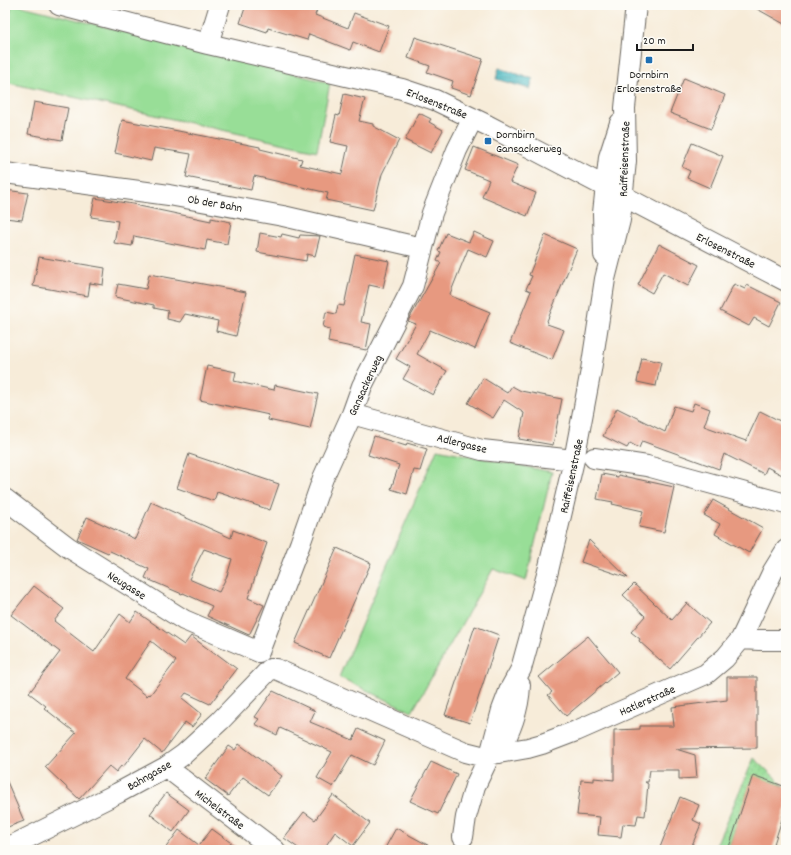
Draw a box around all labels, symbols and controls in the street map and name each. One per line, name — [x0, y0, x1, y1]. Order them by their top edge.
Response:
scale bar — [637, 26, 693, 52]
text: 20 m — [643, 33, 666, 50]
marker: Dornbirn Erlosenstraße — [644, 55, 654, 65]
place label: Dornbirn Erlosenstraße — [617, 67, 681, 98]
street label: Erlosenstraße — [403, 84, 470, 124]
street label: Raiffeisenstraße — [616, 121, 635, 197]
place label: Dornbirn Gansackerweg — [496, 127, 562, 158]
marker: Dornbirn Gansackerweg — [483, 136, 493, 146]
street label: Ob der Bahn — [186, 191, 244, 218]
street label: Erlosenstraße — [693, 229, 758, 274]
street label: Gansackerweg — [345, 352, 388, 419]
street label: Adlergasse — [435, 430, 488, 459]
street label: Raiffeisenstraße — [556, 438, 589, 515]
street label: Neugasse — [104, 568, 149, 605]
street label: Hatlerstraße — [617, 682, 678, 721]
street label: Bahngasse — [124, 757, 175, 796]
street label: Michelstraße — [191, 786, 247, 835]

